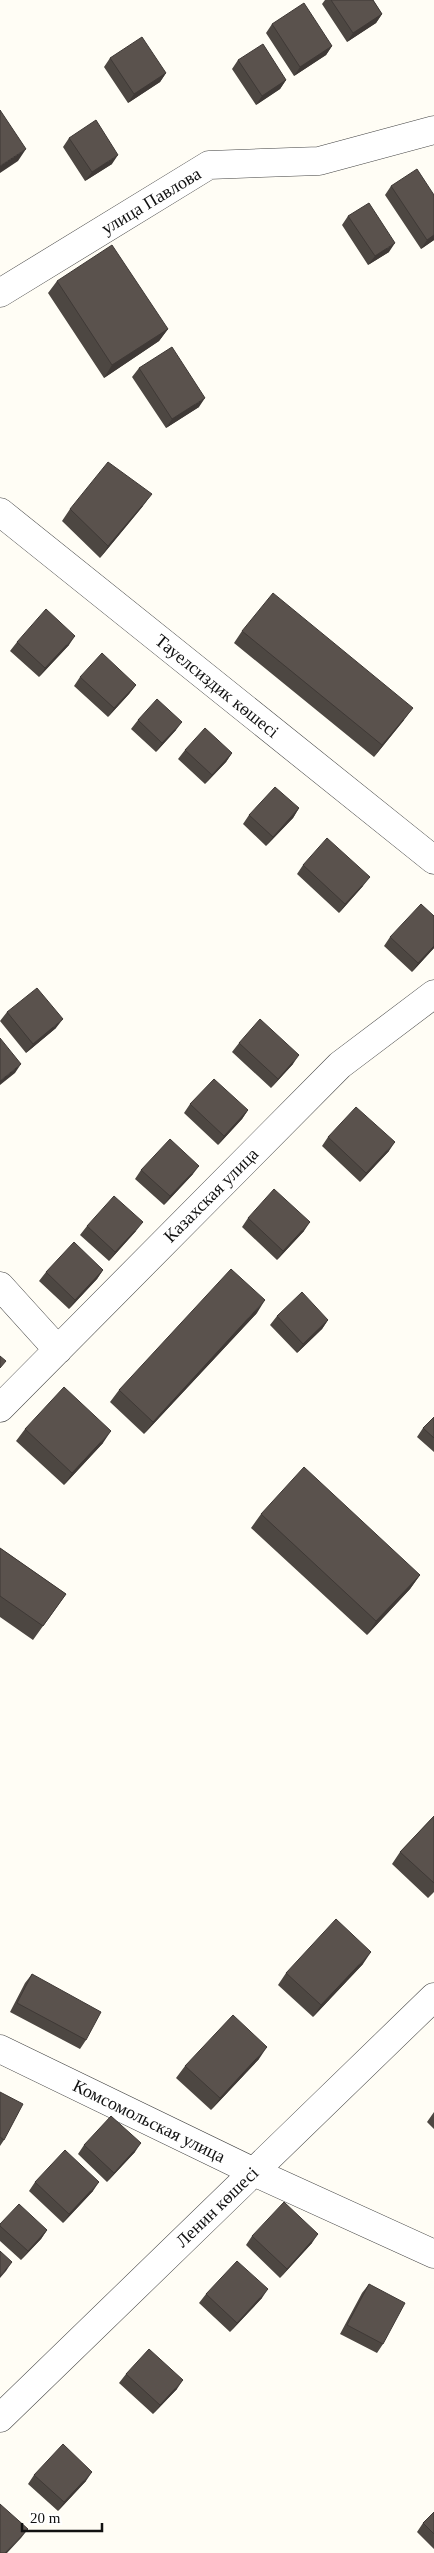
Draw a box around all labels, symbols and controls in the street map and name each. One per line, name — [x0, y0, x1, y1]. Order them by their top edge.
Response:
street label: улица Павлова — [98, 163, 204, 239]
street label: Тауелсиздик көшесі — [151, 630, 283, 742]
street label: Казахская улица — [160, 1144, 262, 1246]
street label: Комсомольская улица — [70, 2075, 228, 2167]
street label: Ленин көшесі — [172, 2163, 262, 2251]
scale bar — [22, 2500, 102, 2532]
text: 20 m — [30, 2510, 61, 2526]

